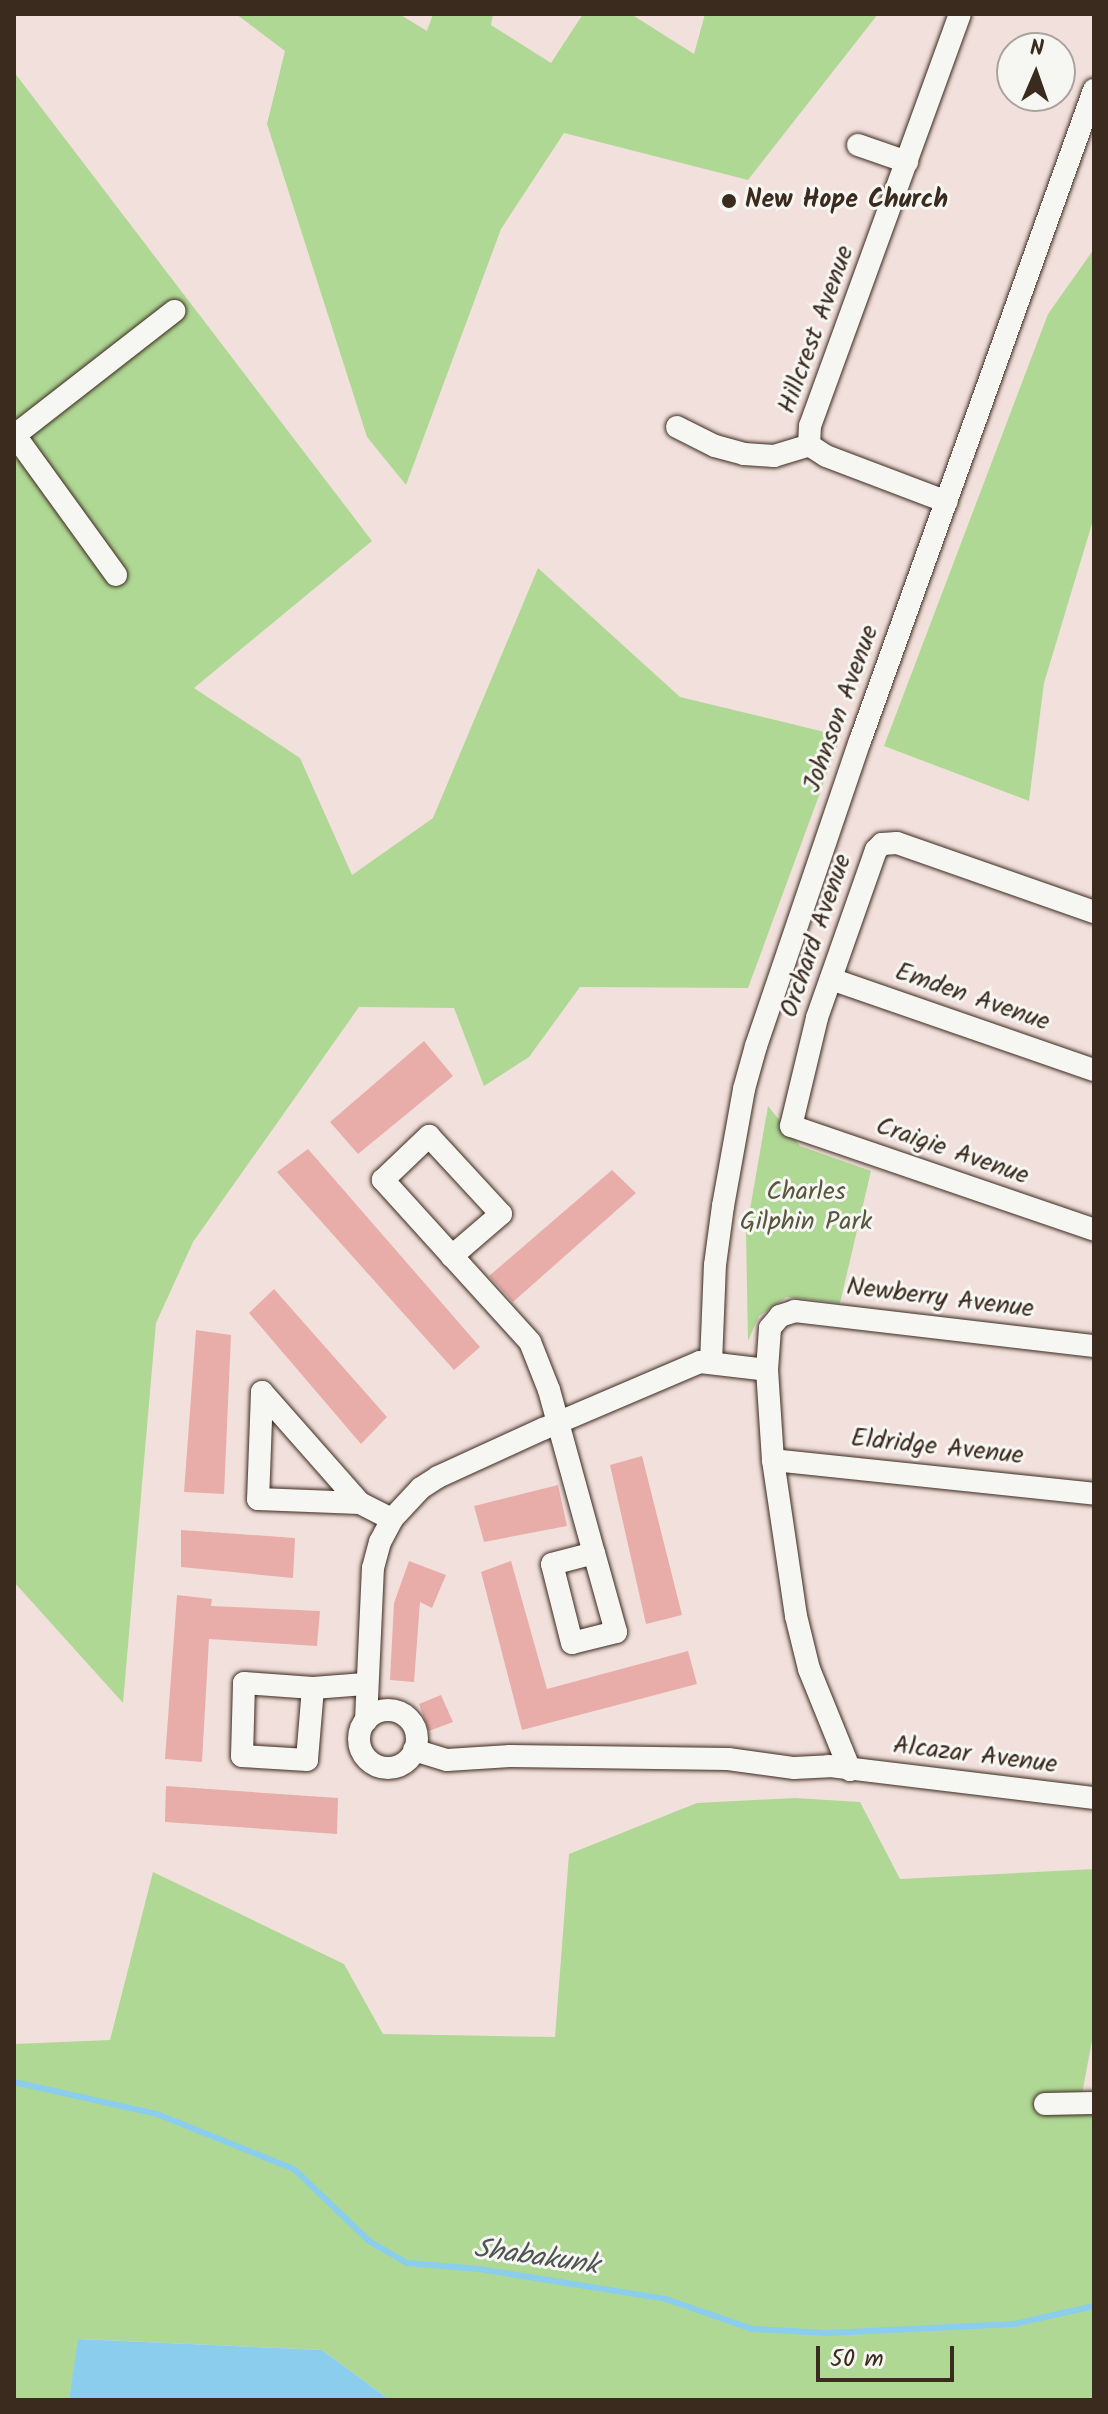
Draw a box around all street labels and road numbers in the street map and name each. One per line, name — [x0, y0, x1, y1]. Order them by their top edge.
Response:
street label: Hillcrest Avenue — [772, 242, 862, 418]
street label: Johnson Avenue — [797, 621, 887, 797]
street label: Orchard Avenue — [774, 850, 860, 1022]
street label: Emden Avenue — [891, 957, 1053, 1039]
street label: Craigie Avenue — [871, 1111, 1033, 1193]
street label: Newberry Avenue — [845, 1272, 1035, 1326]
street label: Eldridge Avenue — [849, 1423, 1025, 1473]
street label: Alcazar Avenue — [891, 1730, 1059, 1782]

